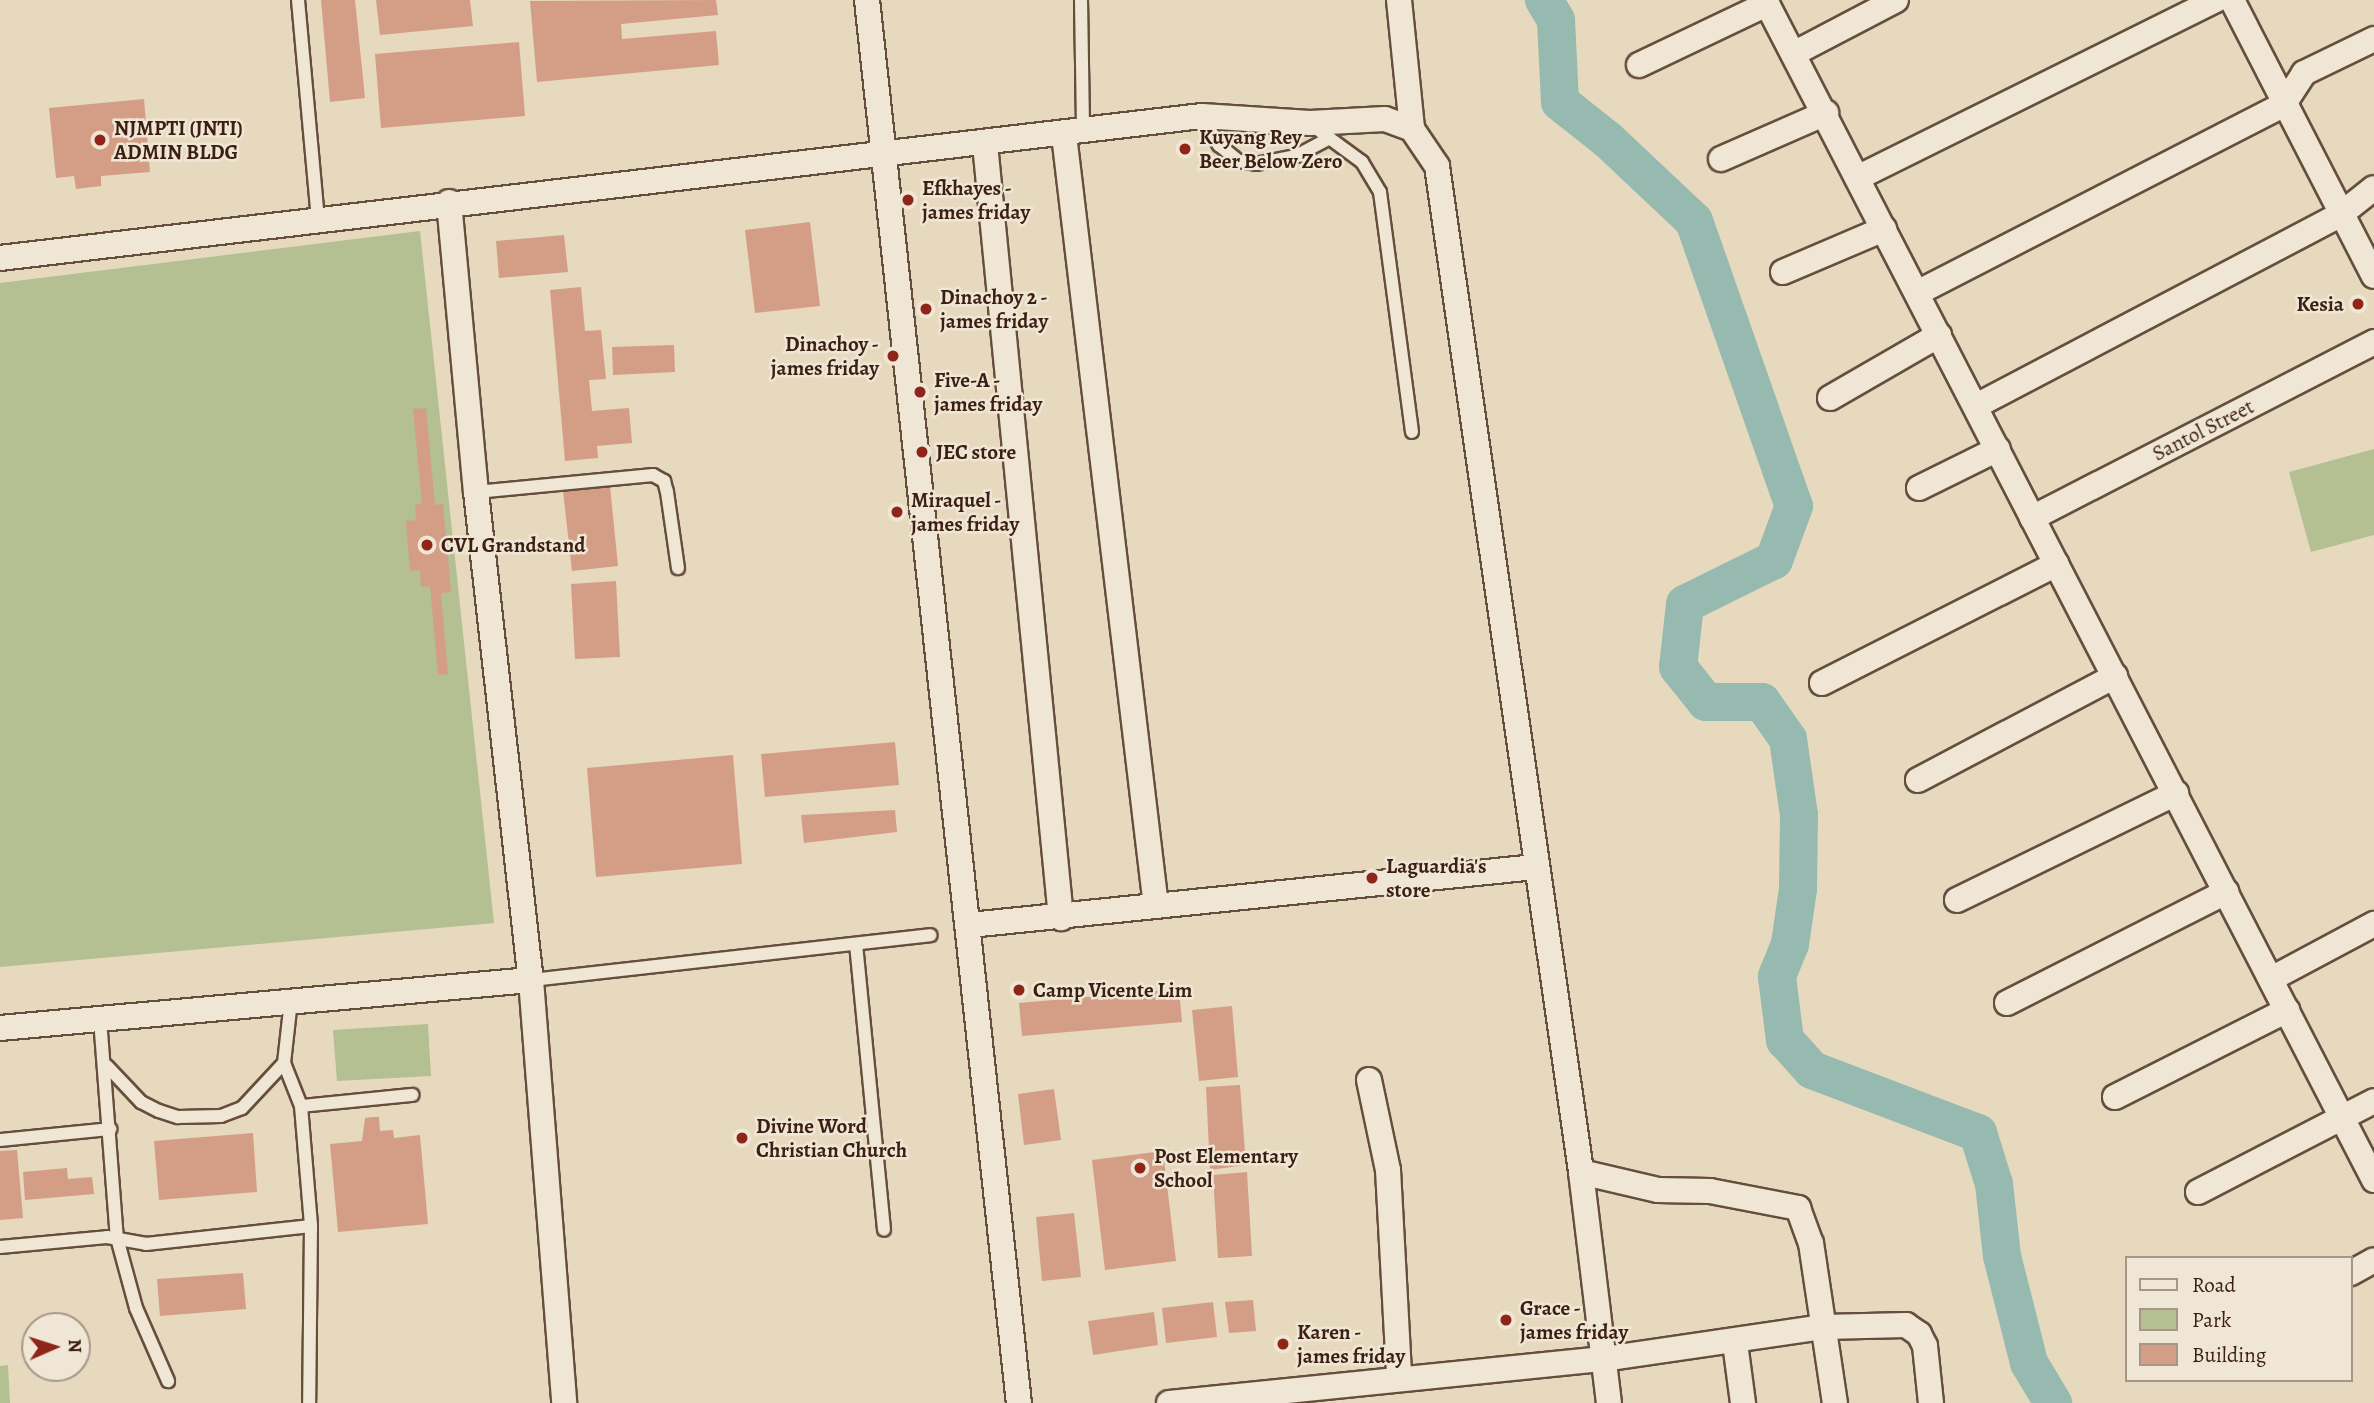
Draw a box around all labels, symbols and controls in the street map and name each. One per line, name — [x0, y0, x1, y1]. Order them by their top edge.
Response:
place label: NJMPTI (JNTI) ADMIN BLDG — [114, 115, 243, 165]
place label: Kuyang Rey Beer Below Zero — [1199, 124, 1343, 174]
marker: NJMPTI (JNTI) ADMIN BLDG — [92, 132, 108, 148]
marker: Kuyang Rey Beer Below Zero — [1177, 141, 1193, 157]
place label: Efkhayes - james friday — [922, 175, 1030, 225]
marker: Efkhayes - james friday — [900, 192, 916, 208]
place label: Dinachoy 2 - james friday — [940, 284, 1048, 334]
place label: Kesia — [2296, 291, 2344, 317]
marker: Kesia — [2350, 296, 2366, 312]
marker: Dinachoy 2 - james friday — [918, 301, 934, 317]
place label: Dinachoy - james friday — [771, 331, 879, 381]
marker: Dinachoy - james friday — [885, 348, 901, 364]
place label: Five-A - james friday — [934, 367, 1042, 417]
marker: Five-A - james friday — [912, 384, 928, 400]
street label: Santol Street — [2148, 394, 2258, 466]
place label: JEC store — [936, 439, 1016, 465]
marker: JEC store — [914, 444, 930, 460]
place label: Miraquel - james friday — [911, 487, 1019, 537]
marker: Miraquel - james friday — [889, 504, 905, 520]
place label: CVL Grandstand — [441, 532, 586, 558]
marker: CVL Grandstand — [419, 537, 435, 553]
place label: Laguardia's store — [1386, 853, 1487, 903]
marker: Laguardia's store — [1364, 870, 1380, 886]
place label: Camp Vicente Lim — [1033, 977, 1192, 1003]
marker: Camp Vicente Lim — [1011, 982, 1027, 998]
place label: Divine Word Christian Church — [756, 1113, 907, 1163]
marker: Divine Word Christian Church — [734, 1130, 750, 1146]
place label: Post Elementary School — [1154, 1143, 1298, 1193]
marker: Post Elementary School — [1132, 1160, 1148, 1176]
legend — [2126, 1256, 2353, 1382]
text: Road — [2192, 1271, 2236, 1299]
place label: Grace - james friday — [1520, 1295, 1628, 1345]
text: Park — [2192, 1306, 2231, 1334]
north arrow — [21, 1312, 91, 1382]
marker: Grace - james friday — [1498, 1312, 1514, 1328]
place label: Karen - james friday — [1297, 1319, 1405, 1369]
marker: Karen - james friday — [1275, 1336, 1291, 1352]
text: N — [62, 1338, 88, 1354]
text: Building — [2192, 1341, 2266, 1369]

